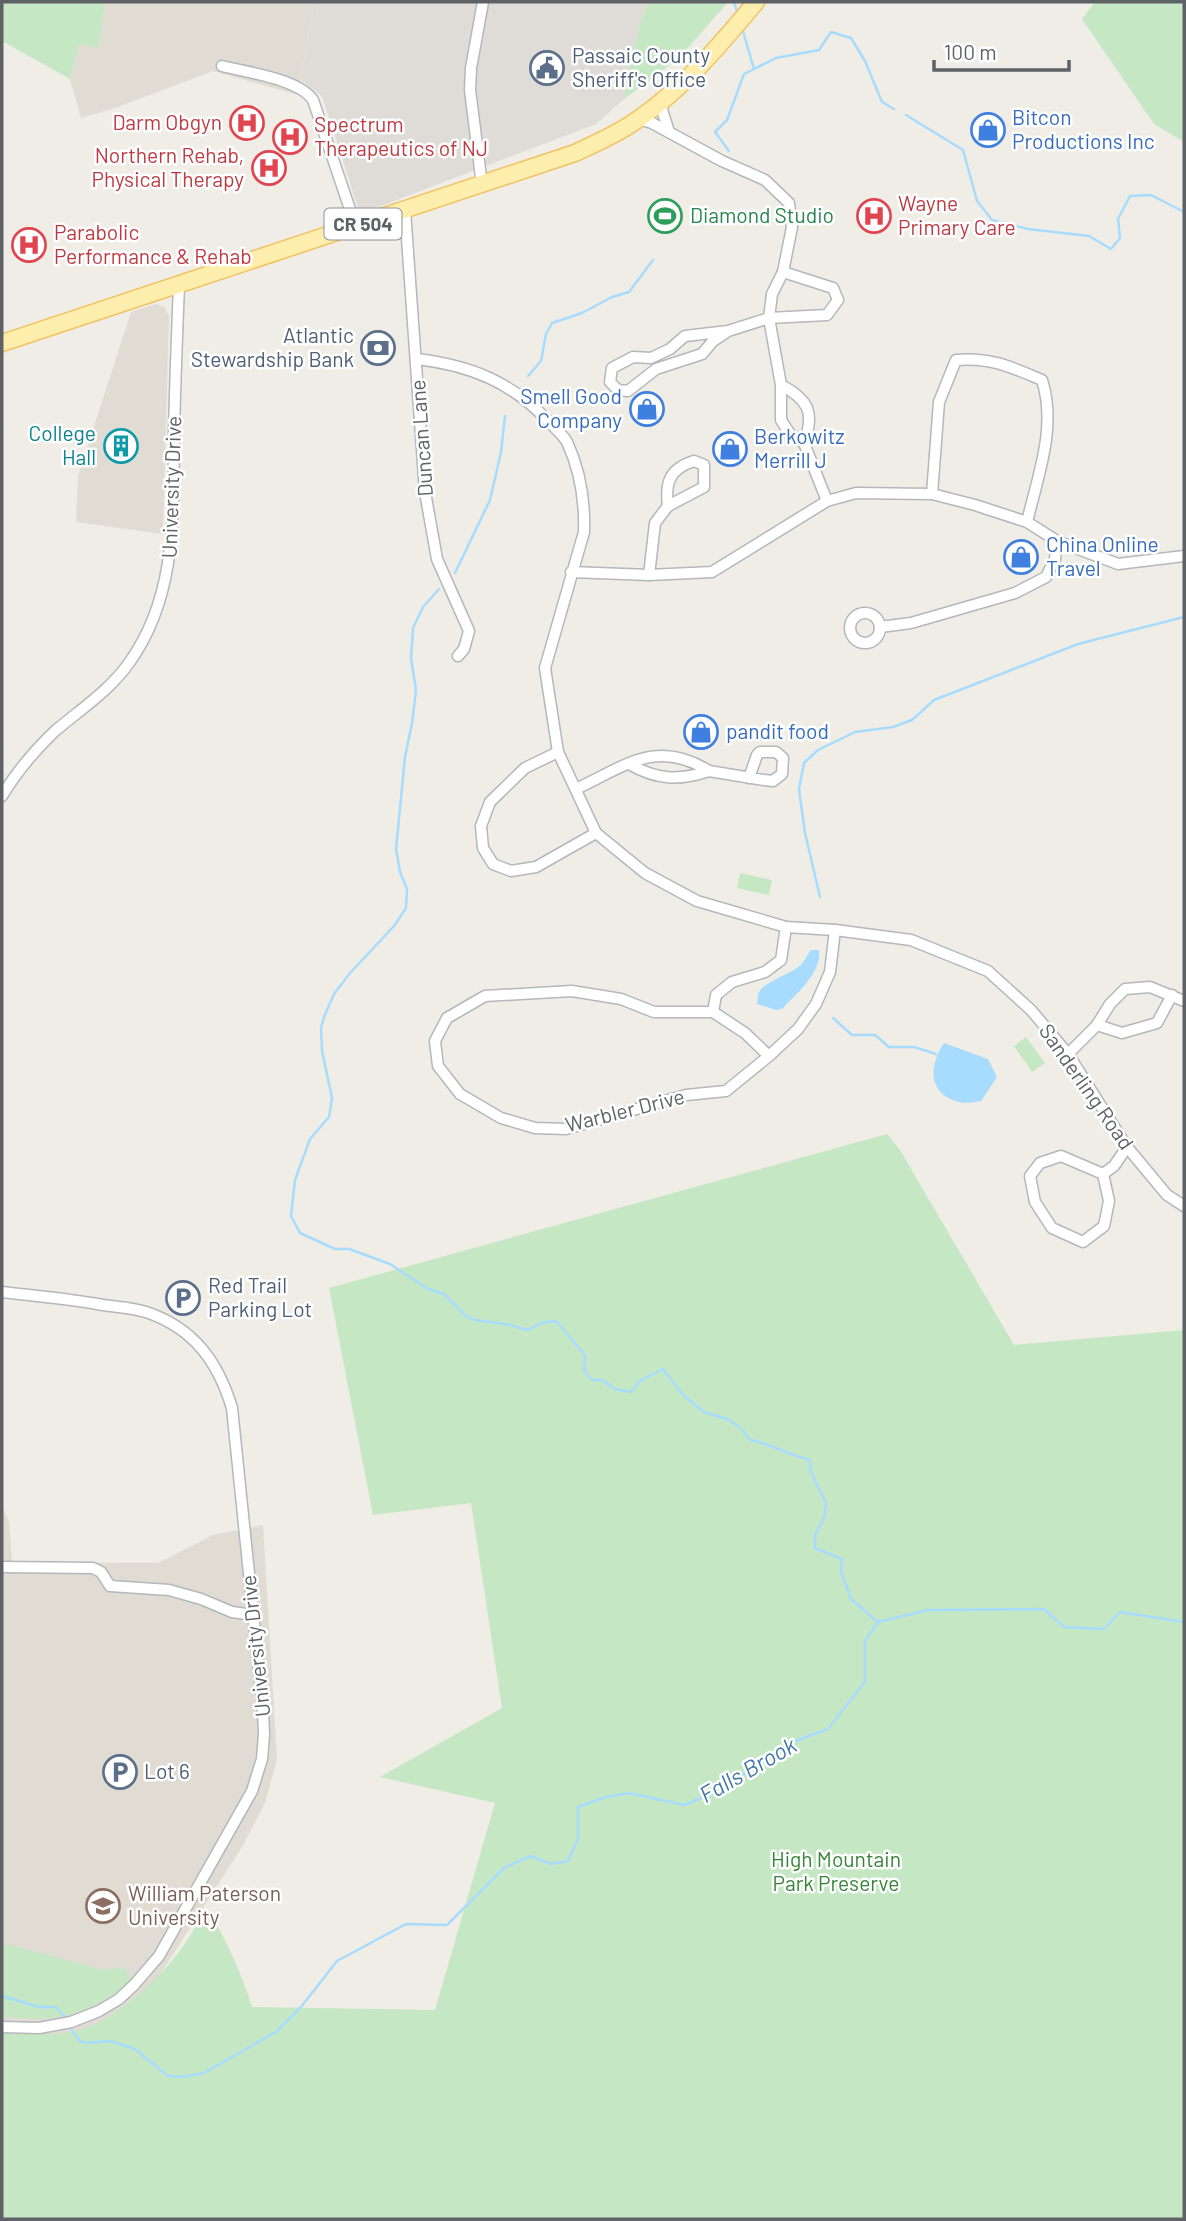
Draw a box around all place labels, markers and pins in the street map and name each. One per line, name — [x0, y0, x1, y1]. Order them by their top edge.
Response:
place label: Passaic County Sheriff's Office — [572, 42, 711, 91]
public building icon: Passaic County Sheriff's Office — [528, 49, 566, 87]
hospital icon: Darm Obgyn — [228, 104, 266, 142]
place label: Bitcon Productions Inc — [1012, 104, 1155, 153]
place label: Darm Obgyn — [112, 109, 222, 134]
place label: Spectrum Therapeutics of NJ — [314, 111, 488, 160]
shop icon: Bitcon Productions Inc — [969, 111, 1007, 149]
hospital icon: Spectrum Therapeutics of NJ — [271, 118, 309, 156]
place label: Northern Rehab, Physical Therapy — [92, 142, 244, 191]
hospital icon: Northern Rehab, Physical Therapy — [250, 149, 288, 187]
place label: Wayne Primary Care — [898, 190, 1016, 239]
sports icon: Diamond Studio — [646, 197, 684, 235]
hospital icon: Wayne Primary Care — [855, 197, 893, 235]
place label: Diamond Studio — [690, 202, 834, 227]
place label: Parabolic Performance & Rehab — [54, 219, 252, 268]
hospital icon: Parabolic Performance & Rehab — [10, 226, 48, 264]
place label: Atlantic Stewardship Bank — [191, 322, 354, 371]
bank icon: Atlantic Stewardship Bank — [359, 329, 397, 367]
place label: Smell Good Company — [520, 383, 622, 432]
shop icon: Smell Good Company — [628, 390, 666, 428]
place label: College Hall — [29, 420, 96, 469]
place label: Berkowitz Merrill J — [754, 423, 845, 472]
building icon: College Hall — [102, 427, 140, 465]
shop icon: Berkowitz Merrill J — [711, 430, 749, 468]
place label: China Online Travel — [1046, 531, 1159, 580]
shop icon: China Online Travel — [1002, 538, 1040, 576]
shop icon: pandit food — [682, 713, 720, 751]
place label: pandit food — [726, 718, 829, 743]
place label: Red Trail Parking Lot — [208, 1272, 312, 1321]
parking icon: Red Trail Parking Lot — [164, 1279, 202, 1317]
parking icon: Lot 6 — [101, 1753, 139, 1791]
place label: Lot 6 — [144, 1758, 190, 1783]
place label: William Paterson University — [128, 1880, 281, 1929]
school or university icon: William Paterson University — [84, 1887, 122, 1925]

